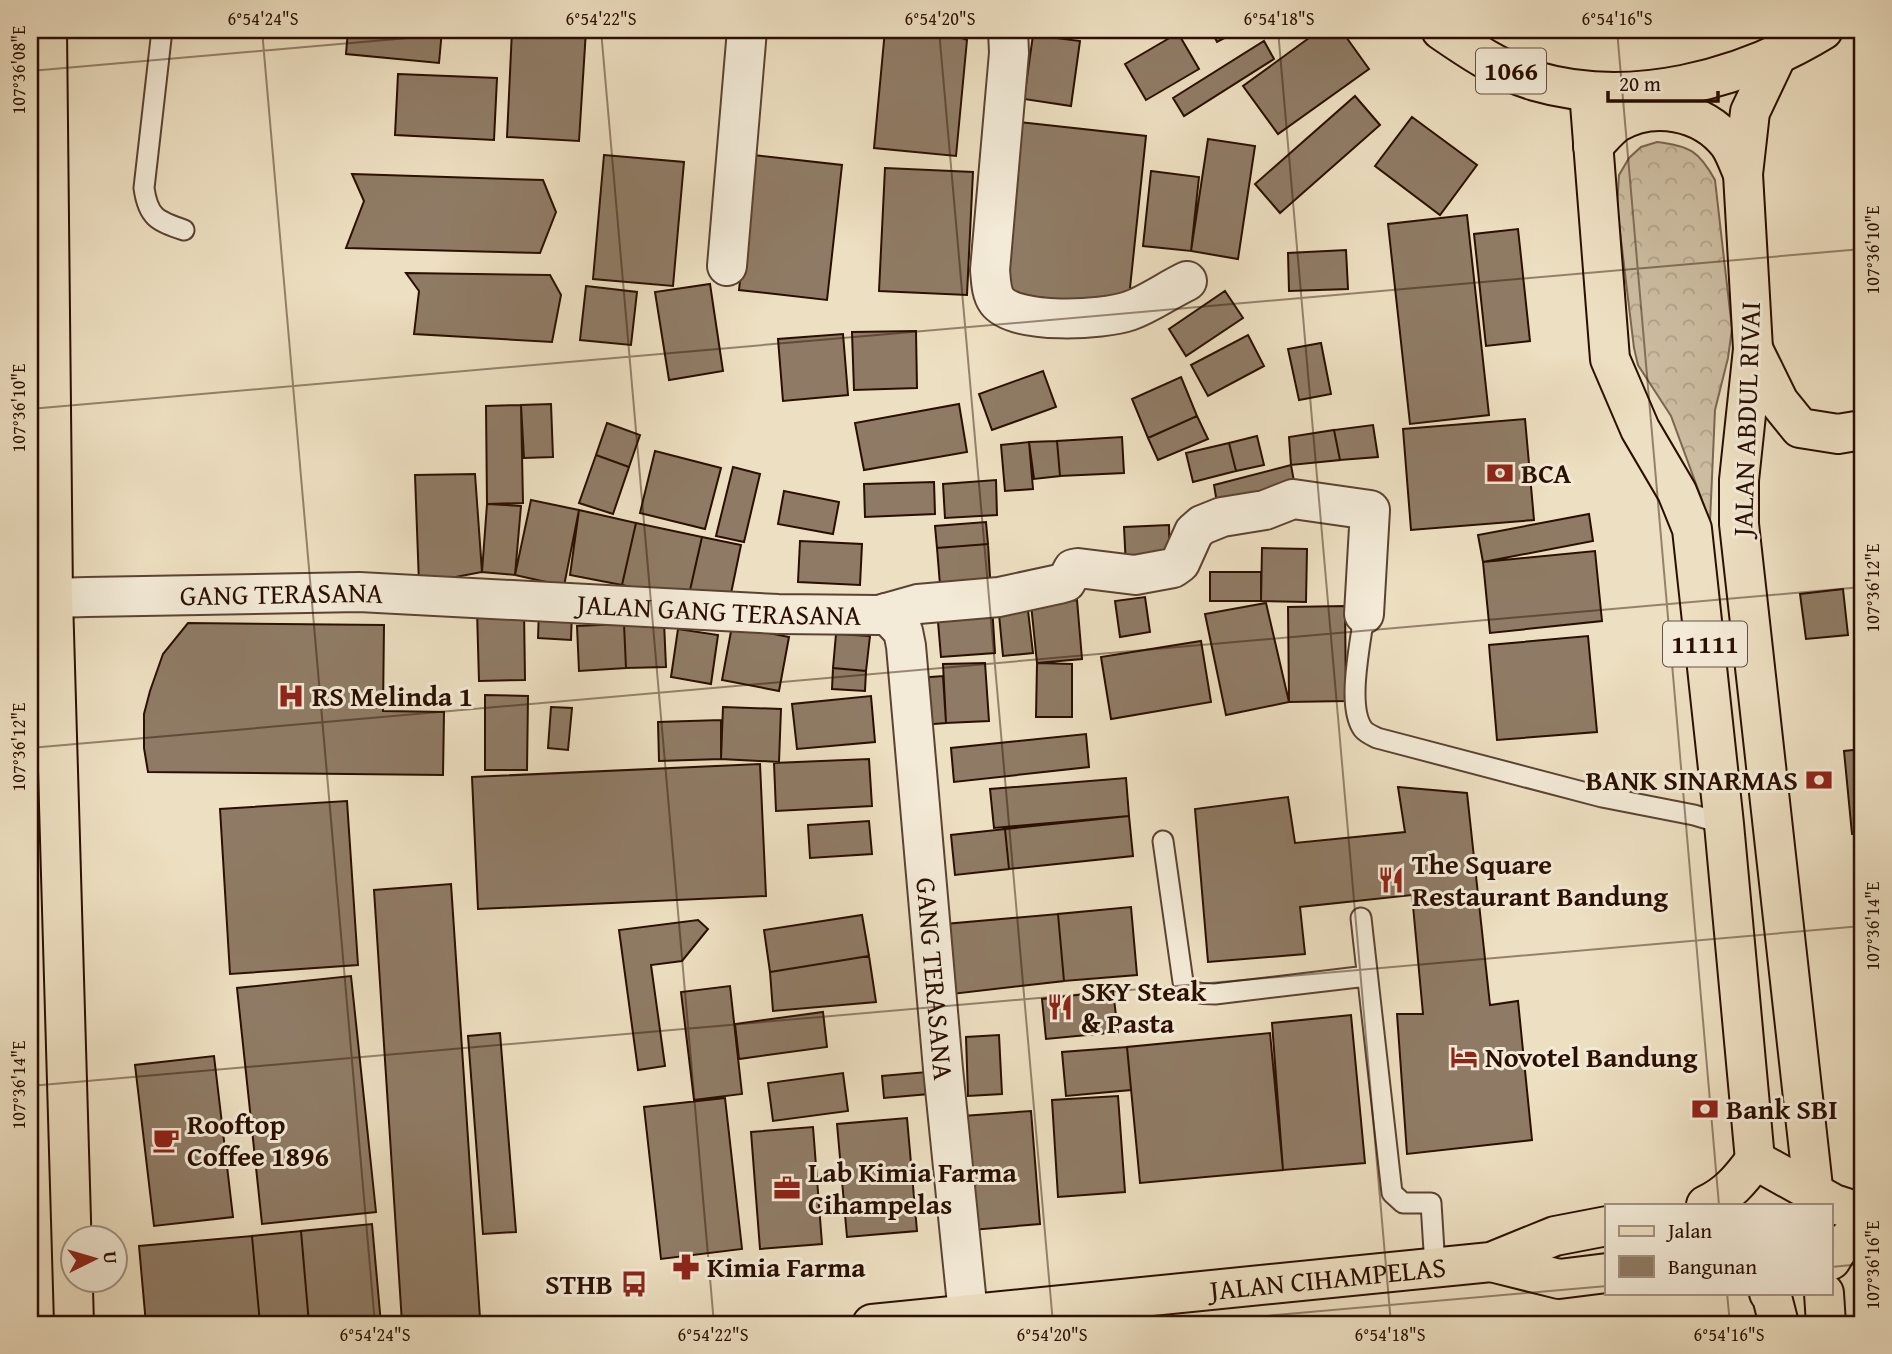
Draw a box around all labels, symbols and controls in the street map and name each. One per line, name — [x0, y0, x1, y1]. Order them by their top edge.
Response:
text: 6°54'24"S — [227, 5, 299, 32]
text: 6°54'22"S — [565, 5, 637, 32]
text: 6°54'20"S — [904, 5, 976, 32]
text: 6°54'18"S — [1243, 5, 1315, 32]
text: 6°54'16"S — [1581, 5, 1653, 32]
text: 107°36'08"E — [5, 26, 32, 114]
road number: 1066 — [1476, 48, 1546, 94]
scale bar — [1608, 60, 1719, 104]
text: 20 m — [1619, 68, 1661, 99]
text: 107°36'10"E — [1859, 206, 1886, 294]
street label: JALAN ABDUL RIVAI — [1721, 301, 1770, 540]
text: 107°36'10"E — [5, 364, 32, 452]
place label: BCA — [1521, 452, 1571, 493]
bank icon: BCA — [1485, 458, 1515, 488]
text: 107°36'12"E — [1859, 544, 1886, 632]
street label: GANG TERASANA — [180, 571, 384, 615]
street label: JALAN GANG TERASANA — [573, 582, 861, 635]
road number: 11111 — [1663, 622, 1747, 666]
place label: RS Melinda 1 — [312, 675, 473, 716]
hospital icon: RS Melinda 1 — [276, 681, 306, 711]
text: 107°36'12"E — [5, 703, 32, 791]
place label: BANK SINARMAS — [1585, 759, 1798, 800]
bank icon: BANK SINARMAS — [1804, 765, 1834, 795]
place label: The Square Restaurant Bandung — [1412, 843, 1668, 916]
restaurant icon: The Square Restaurant Bandung — [1376, 865, 1406, 895]
street label: GANG TERASANA — [906, 876, 965, 1082]
text: 107°36'14"E — [1859, 882, 1886, 970]
place label: SKY Steak & Pasta — [1081, 970, 1207, 1043]
restaurant icon: SKY Steak & Pasta — [1045, 992, 1075, 1022]
place label: Novotel Bandung — [1485, 1036, 1698, 1077]
text: 107°36'14"E — [5, 1041, 32, 1129]
hotel icon: Novotel Bandung — [1449, 1042, 1479, 1072]
place label: Bank SBI — [1726, 1088, 1838, 1129]
bank icon: Bank SBI — [1690, 1094, 1720, 1124]
place label: Rooftop Coffee 1896 — [187, 1103, 329, 1176]
cafe icon: Rooftop Coffee 1896 — [151, 1125, 181, 1155]
place label: Lab Kimia Farma Cihampelas — [808, 1151, 1018, 1224]
office icon: Lab Kimia Farma Cihampelas — [772, 1173, 802, 1203]
legend — [1605, 1204, 1832, 1294]
text: Jalan — [1665, 1215, 1712, 1246]
text: 107°36'16"E — [1859, 1221, 1886, 1309]
north arrow — [60, 1224, 130, 1294]
place label: Kimia Farma — [707, 1246, 866, 1287]
street label: JALAN CIHAMPELAS — [1205, 1246, 1448, 1310]
text: U — [96, 1250, 125, 1265]
text: Bangunan — [1668, 1251, 1757, 1282]
pharmacy icon: Kimia Farma — [671, 1252, 701, 1282]
place label: STHB — [545, 1263, 613, 1304]
bus stop icon: STHB — [619, 1269, 649, 1299]
text: 6°54'24"S — [339, 1321, 411, 1348]
text: 6°54'22"S — [677, 1321, 749, 1348]
text: 6°54'20"S — [1016, 1321, 1088, 1348]
text: 6°54'18"S — [1354, 1321, 1426, 1348]
text: 6°54'16"S — [1693, 1321, 1765, 1348]

